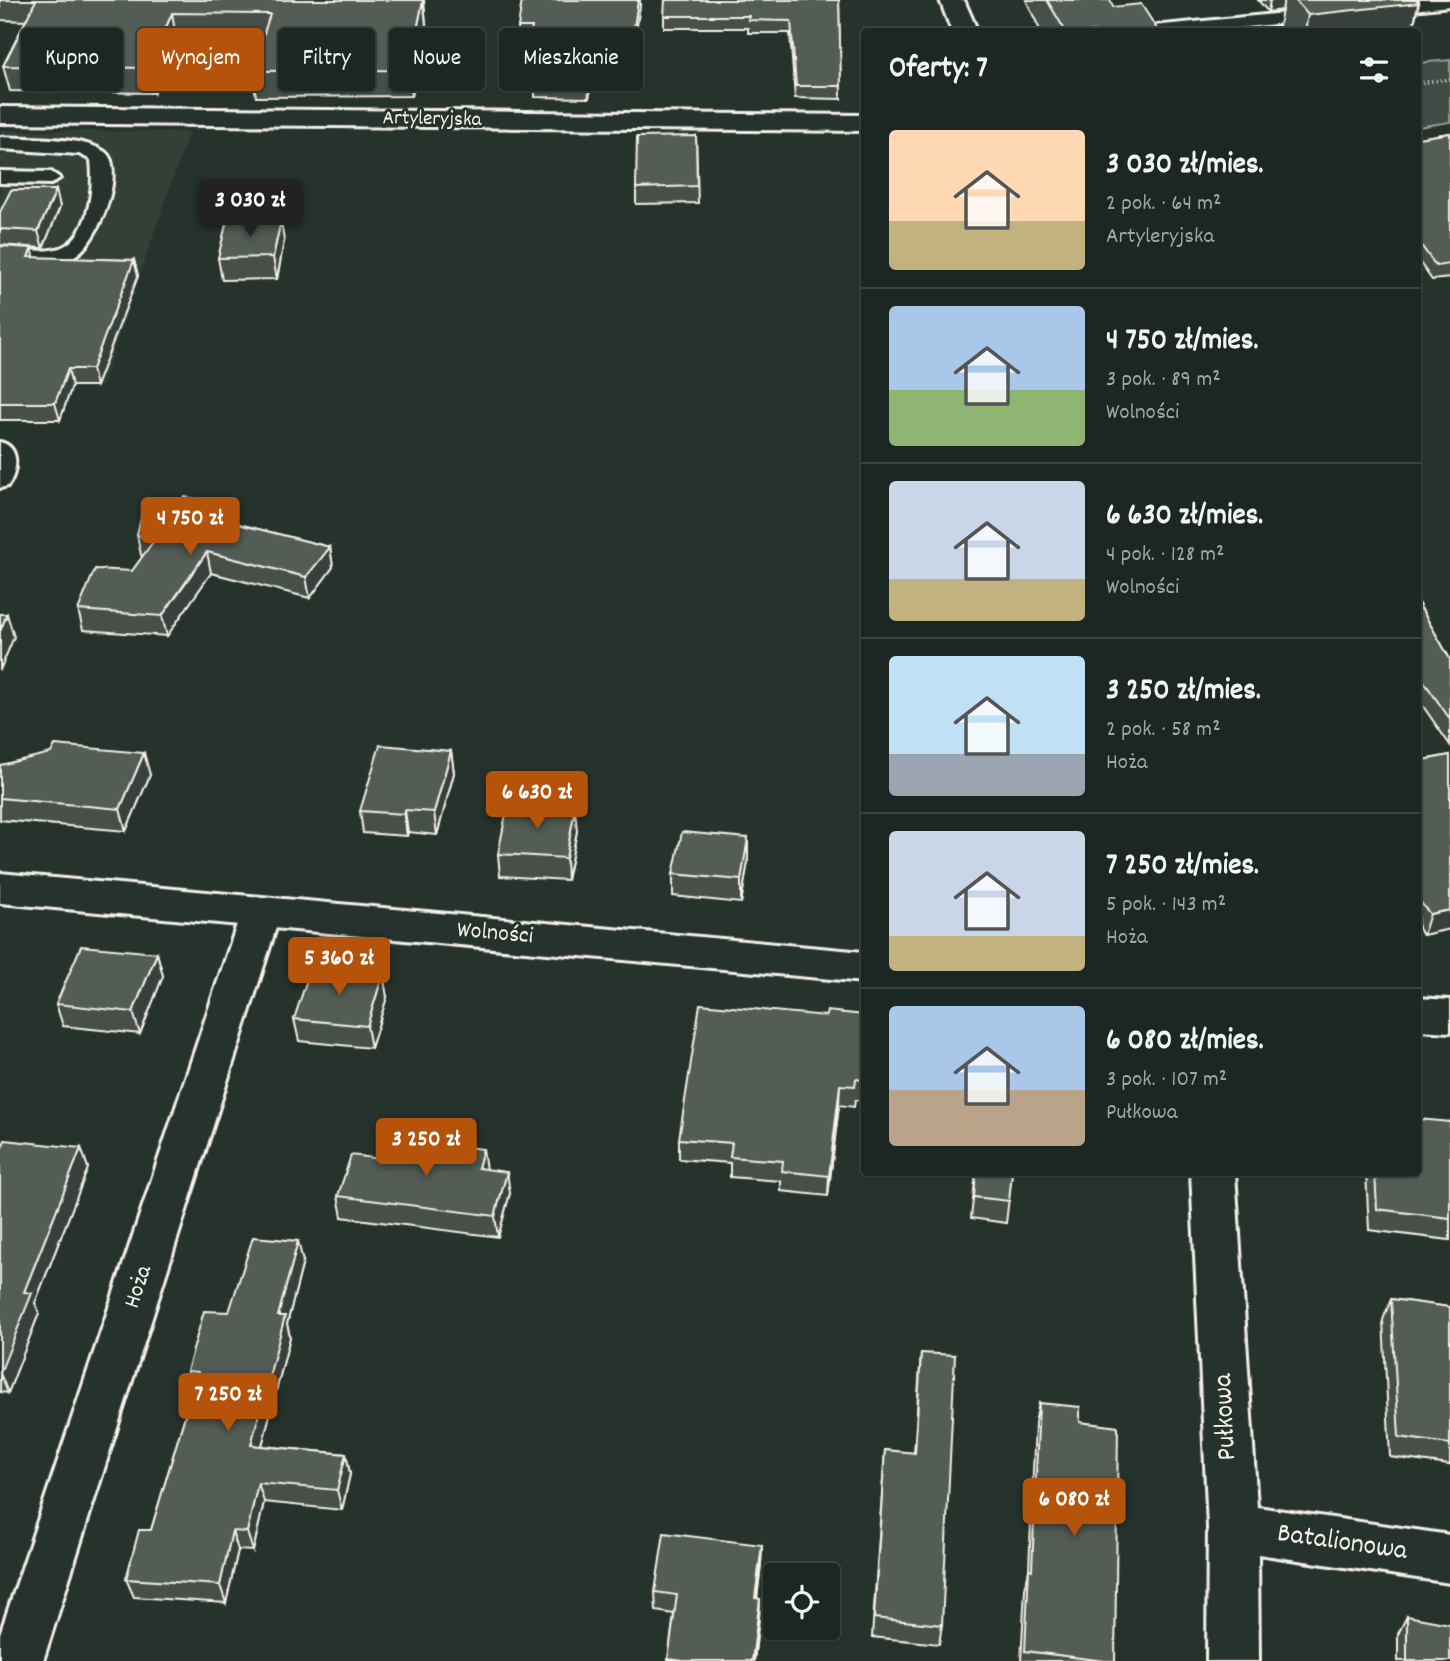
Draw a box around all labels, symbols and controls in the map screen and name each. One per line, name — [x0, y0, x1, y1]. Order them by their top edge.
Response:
chip: Kupno — [21, 28, 123, 91]
chip: Wynajem — [137, 28, 264, 91]
chip: Filtry — [278, 28, 375, 91]
chip: Nowe — [389, 28, 485, 91]
chip: Mieszkanie — [499, 28, 643, 91]
text: Oferty: 7 — [889, 49, 988, 92]
icon: filters — [1355, 51, 1393, 89]
street label: Artyleryjska — [382, 104, 483, 136]
text: 3 030 zł/mies. — [1106, 145, 1264, 188]
icon: home — [945, 158, 1029, 242]
pin: 3 030 zł — [178, 180, 322, 239]
text: 3 030 zł — [215, 185, 285, 218]
text: 2 pok. · 64 m² — [1106, 188, 1221, 221]
text: Artyleryjska — [1106, 221, 1214, 254]
text: 4 750 zł/mies. — [1106, 321, 1258, 364]
icon: home — [945, 334, 1029, 418]
text: 3 pok. · 89 m² — [1106, 364, 1221, 397]
text: Wolności — [1106, 397, 1179, 430]
text: 6 630 zł/mies. — [1106, 496, 1263, 539]
pin: 4 750 zł — [118, 498, 262, 557]
text: 4 750 zł — [157, 503, 223, 536]
icon: home — [945, 509, 1029, 593]
text: 4 pok. · 128 m² — [1106, 539, 1224, 572]
text: Wolności — [1106, 572, 1179, 605]
text: 3 250 zł/mies. — [1106, 671, 1261, 714]
icon: home — [945, 684, 1029, 768]
text: 2 pok. · 58 m² — [1106, 714, 1221, 747]
text: Hoża — [1106, 747, 1148, 780]
pin: 6 630 zł — [465, 772, 609, 831]
text: 6 630 zł — [502, 777, 572, 810]
text: 7 250 zł/mies. — [1106, 846, 1259, 889]
icon: home — [945, 859, 1029, 943]
text: 5 pok. · 143 m² — [1106, 889, 1226, 922]
street label: Wolności — [455, 914, 535, 954]
text: Hoża — [1106, 922, 1148, 955]
pin: 5 360 zł — [267, 937, 411, 997]
text: 5 360 zł — [304, 943, 374, 976]
text: 6 080 zł/mies. — [1106, 1021, 1264, 1064]
icon: home — [945, 1034, 1029, 1118]
text: 3 pok. · 107 m² — [1106, 1064, 1227, 1097]
text: Pułkowa — [1106, 1097, 1177, 1130]
pin: 3 250 zł — [354, 1118, 498, 1178]
text: 3 250 zł — [392, 1124, 460, 1157]
street label: Hoża — [116, 1260, 162, 1313]
street label: Pułkowa — [1205, 1372, 1249, 1461]
pin: 7 250 zł — [156, 1374, 300, 1433]
text: 7 250 zł — [194, 1379, 262, 1412]
pin: 6 080 zł — [1002, 1478, 1146, 1538]
text: 6 080 zł — [1039, 1484, 1109, 1517]
street label: Batalionowa — [1275, 1515, 1410, 1573]
map controls — [763, 1563, 840, 1640]
button: locate — [763, 1563, 840, 1640]

